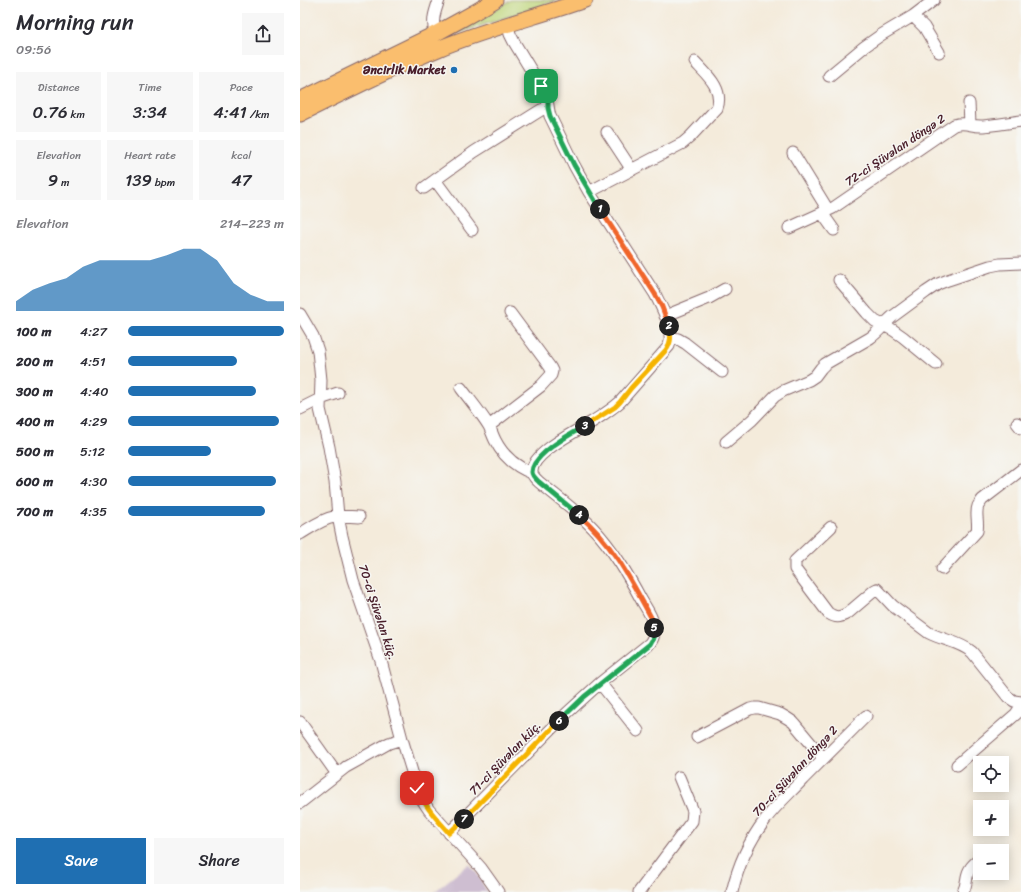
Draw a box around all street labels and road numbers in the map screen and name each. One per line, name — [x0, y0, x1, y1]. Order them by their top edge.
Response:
street label: 72-ci Şüvəlan döngə 2 — [840, 108, 950, 192]
street label: 70-ci Şüvəlan küç. — [352, 561, 404, 663]
street label: 71-ci Şüvəlan küç. — [463, 715, 547, 801]
street label: 70-ci Şüvəlan döngə 2 — [747, 720, 843, 822]

